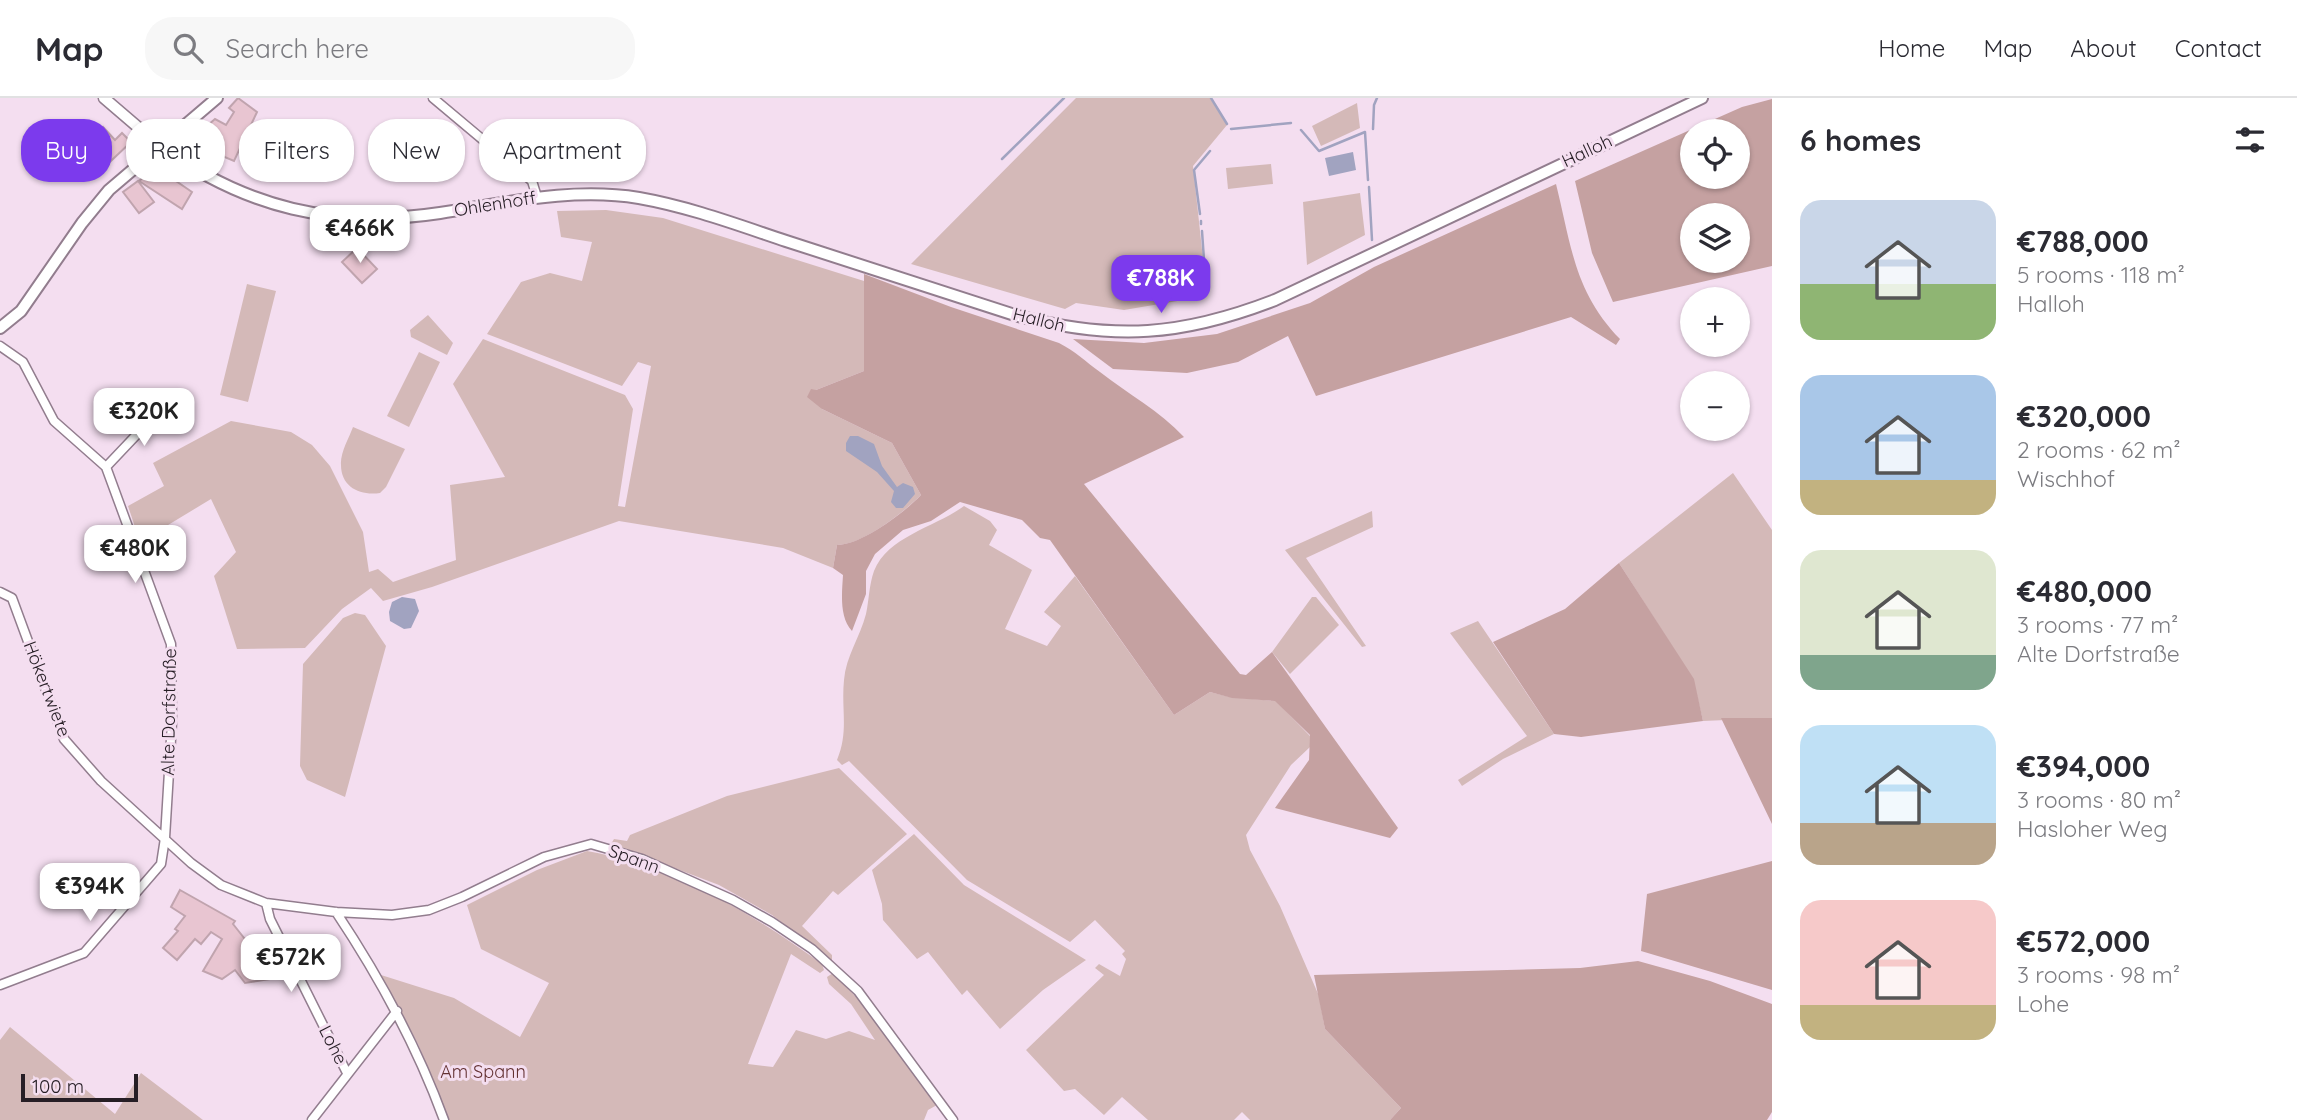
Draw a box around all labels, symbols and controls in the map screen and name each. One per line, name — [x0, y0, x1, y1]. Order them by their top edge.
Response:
search box — [145, 17, 635, 80]
text: Map — [35, 28, 103, 69]
icon: search — [169, 29, 207, 67]
text: Search here — [225, 32, 369, 65]
text: Home — [1878, 33, 1945, 63]
text: Map — [1983, 33, 2032, 63]
text: About — [2070, 33, 2137, 63]
text: Contact — [2175, 33, 2262, 63]
chip: Buy — [21, 119, 112, 182]
chip: Rent — [126, 119, 225, 182]
chip: Filters — [239, 119, 354, 182]
chip: New — [368, 119, 465, 182]
chip: Apartment — [479, 119, 646, 182]
map controls — [1680, 119, 1750, 441]
button: locate — [1680, 119, 1750, 189]
text: 6 homes — [1800, 121, 1921, 159]
icon: filters — [2231, 121, 2269, 159]
street label: Halloh — [1558, 129, 1616, 172]
street label: Ohlenhoff — [452, 186, 538, 221]
button: layers — [1680, 203, 1750, 273]
pin: €466K — [311, 206, 409, 265]
text: €466K — [326, 213, 394, 242]
text: €788,000 — [2017, 222, 2149, 260]
icon: home — [1856, 228, 1940, 312]
pin: €788K — [1112, 256, 1210, 315]
text: 5 rooms · 118 m² — [2017, 260, 2185, 289]
text: €788K — [1127, 263, 1195, 292]
button: + — [1680, 287, 1750, 357]
text: Halloh — [2017, 289, 2085, 318]
street label: Halloh — [1011, 302, 1068, 337]
button: − — [1680, 371, 1750, 441]
pin: €320K — [95, 388, 193, 448]
text: €320K — [109, 396, 179, 425]
text: €320,000 — [2017, 397, 2151, 435]
icon: home — [1856, 403, 1940, 487]
text: 2 rooms · 62 m² — [2017, 435, 2181, 464]
text: Wischhof — [2017, 464, 2115, 493]
pin: €480K — [86, 526, 184, 585]
text: €480K — [100, 533, 170, 562]
text: €480,000 — [2017, 572, 2152, 610]
icon: home — [1856, 578, 1940, 662]
text: 3 rooms · 77 m² — [2017, 610, 2178, 639]
street label: Hökertwiete — [19, 638, 76, 740]
text: Alte Dorfstraße — [2017, 639, 2180, 668]
street label: Alte Dorfstraße — [156, 648, 181, 776]
text: €394,000 — [2017, 747, 2150, 785]
icon: home — [1856, 753, 1940, 837]
text: 3 rooms · 80 m² — [2017, 785, 2181, 814]
text: Hasloher Weg — [2017, 814, 2168, 843]
street label: Spann — [605, 839, 663, 878]
pin: €394K — [41, 864, 139, 923]
text: €394K — [56, 871, 124, 900]
text: €572,000 — [2017, 922, 2150, 960]
icon: home — [1856, 928, 1940, 1012]
pin: €572K — [242, 934, 340, 994]
text: €572K — [257, 942, 325, 971]
text: 3 rooms · 98 m² — [2017, 960, 2180, 989]
text: Lohe — [2017, 989, 2069, 1018]
street label: Lohe — [314, 1021, 353, 1068]
park label: Am Spann — [440, 1060, 526, 1083]
scale bar — [21, 1071, 138, 1103]
text: 100 m — [32, 1074, 84, 1098]

